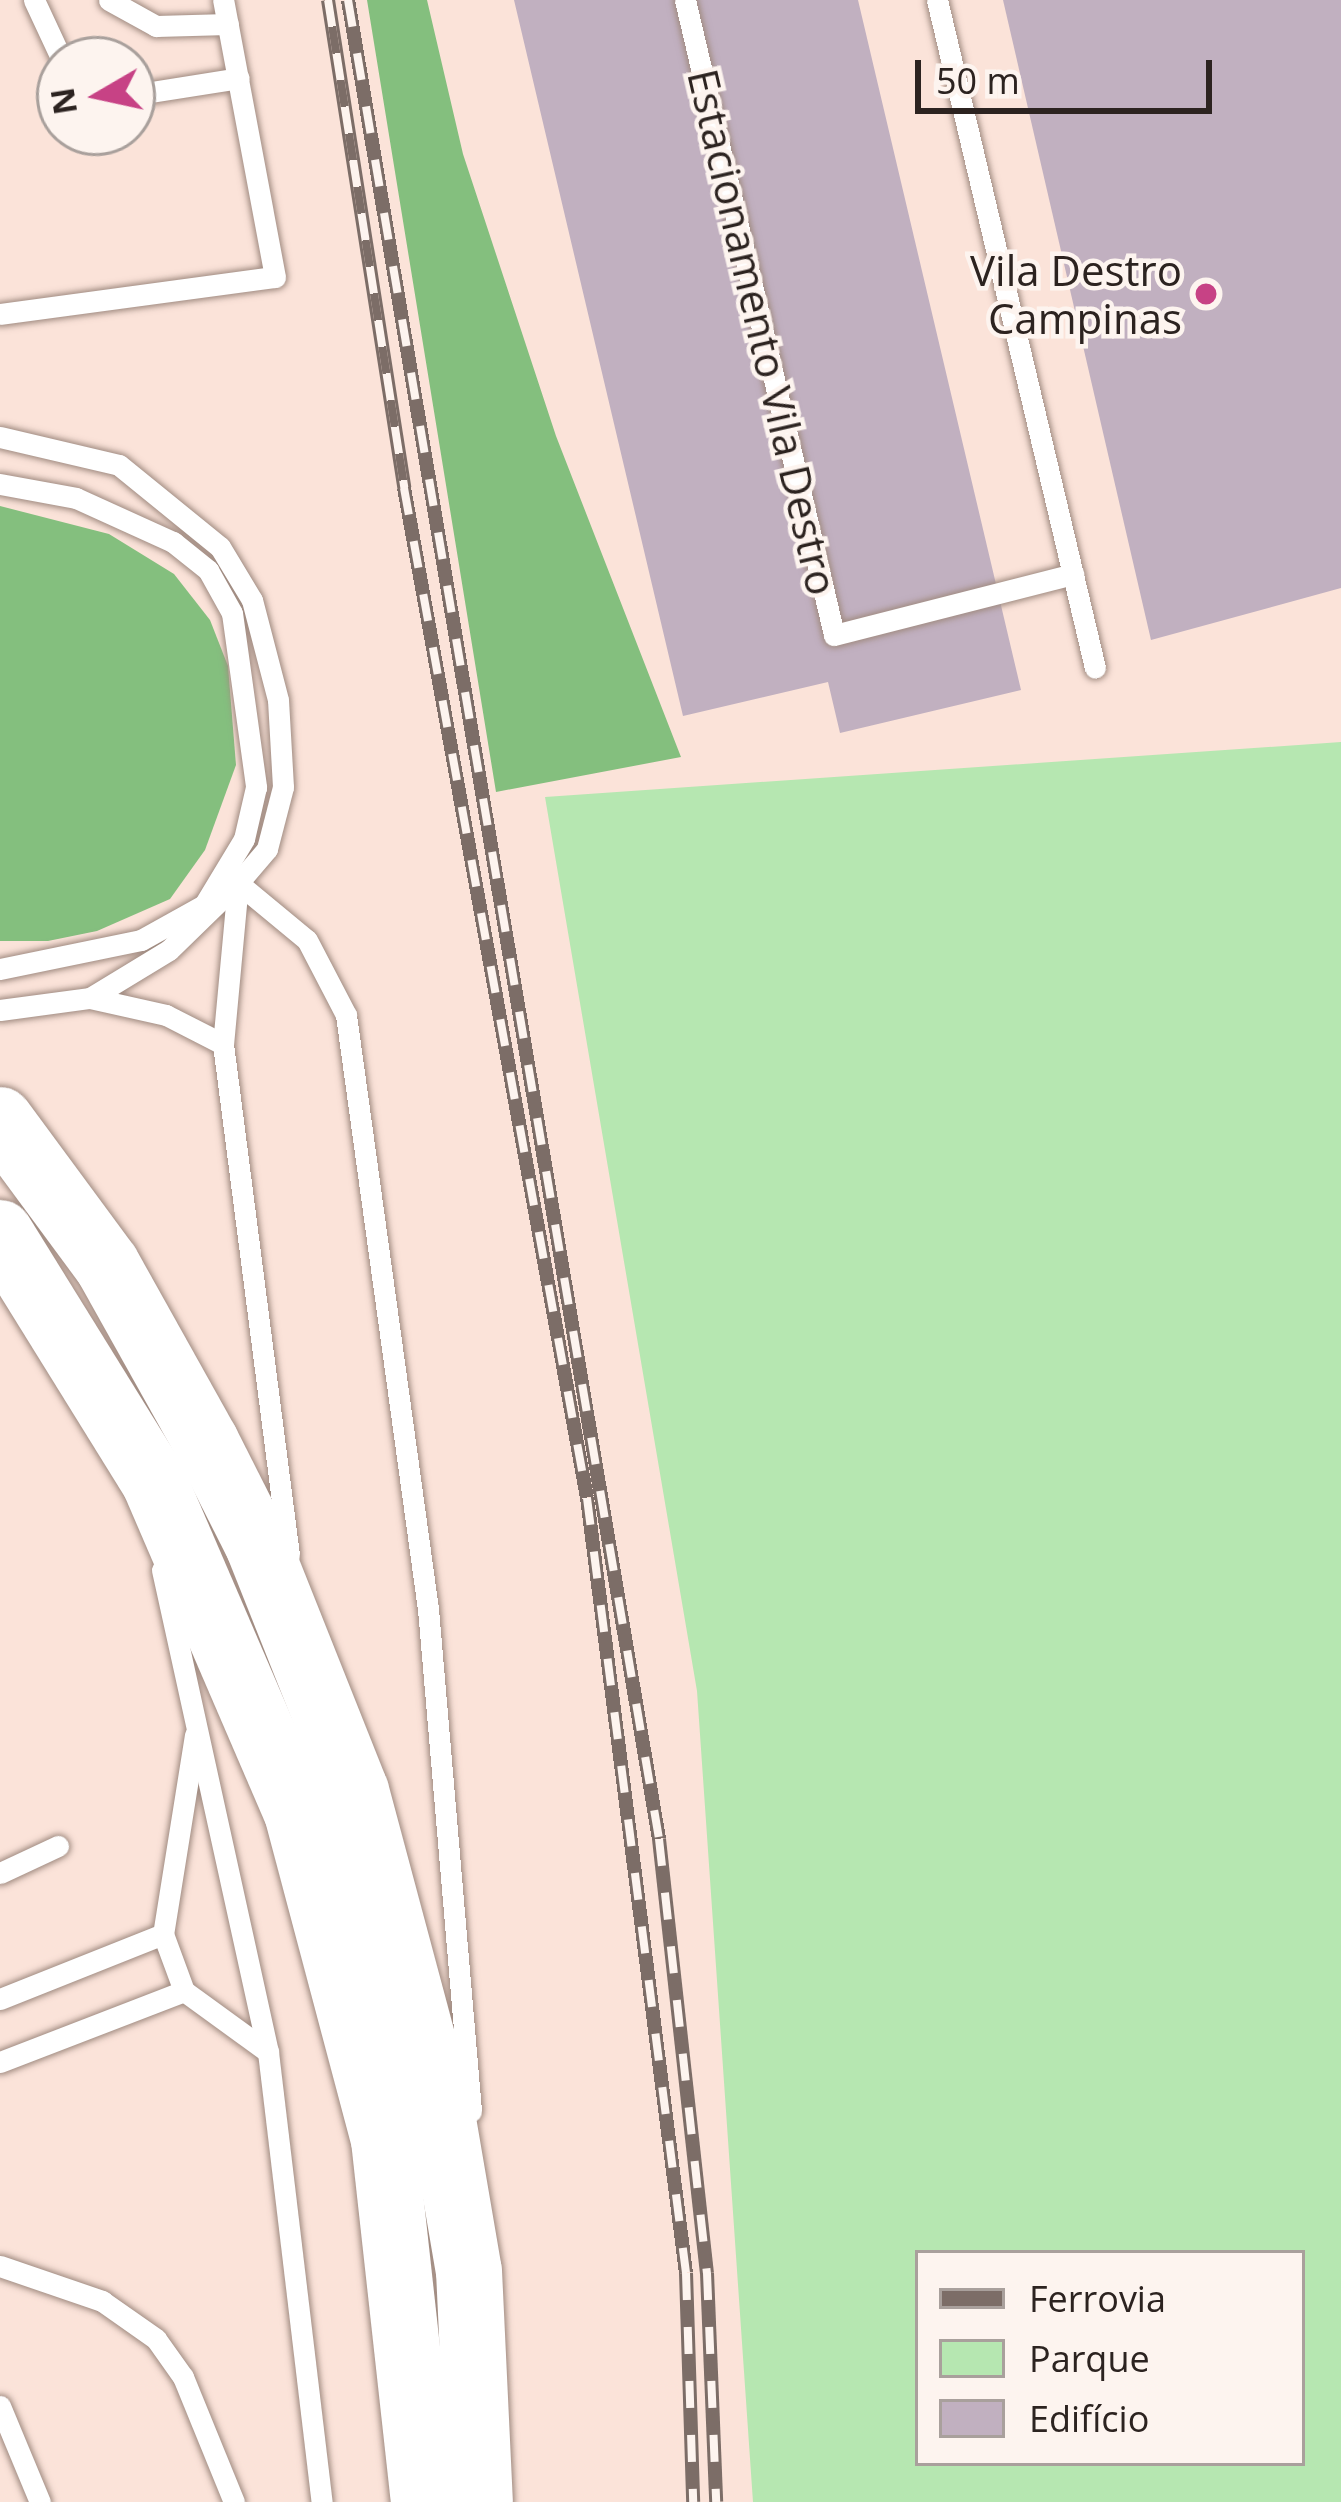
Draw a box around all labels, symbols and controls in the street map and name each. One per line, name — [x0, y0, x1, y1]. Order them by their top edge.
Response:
north arrow — [36, 36, 156, 156]
scale bar — [921, 36, 1218, 110]
text: 50 m — [936, 56, 1020, 105]
street label: Estacionamento Vila Destro — [678, 64, 848, 600]
text: N — [39, 84, 87, 118]
place label: Vila Destro Campinas — [970, 245, 1182, 344]
marker: Vila Destro Campinas — [1193, 281, 1219, 307]
legend — [915, 2250, 1305, 2466]
text: Ferrovia — [1029, 2274, 1166, 2323]
text: Parque — [1029, 2334, 1150, 2383]
text: Edifício — [1029, 2394, 1149, 2443]

